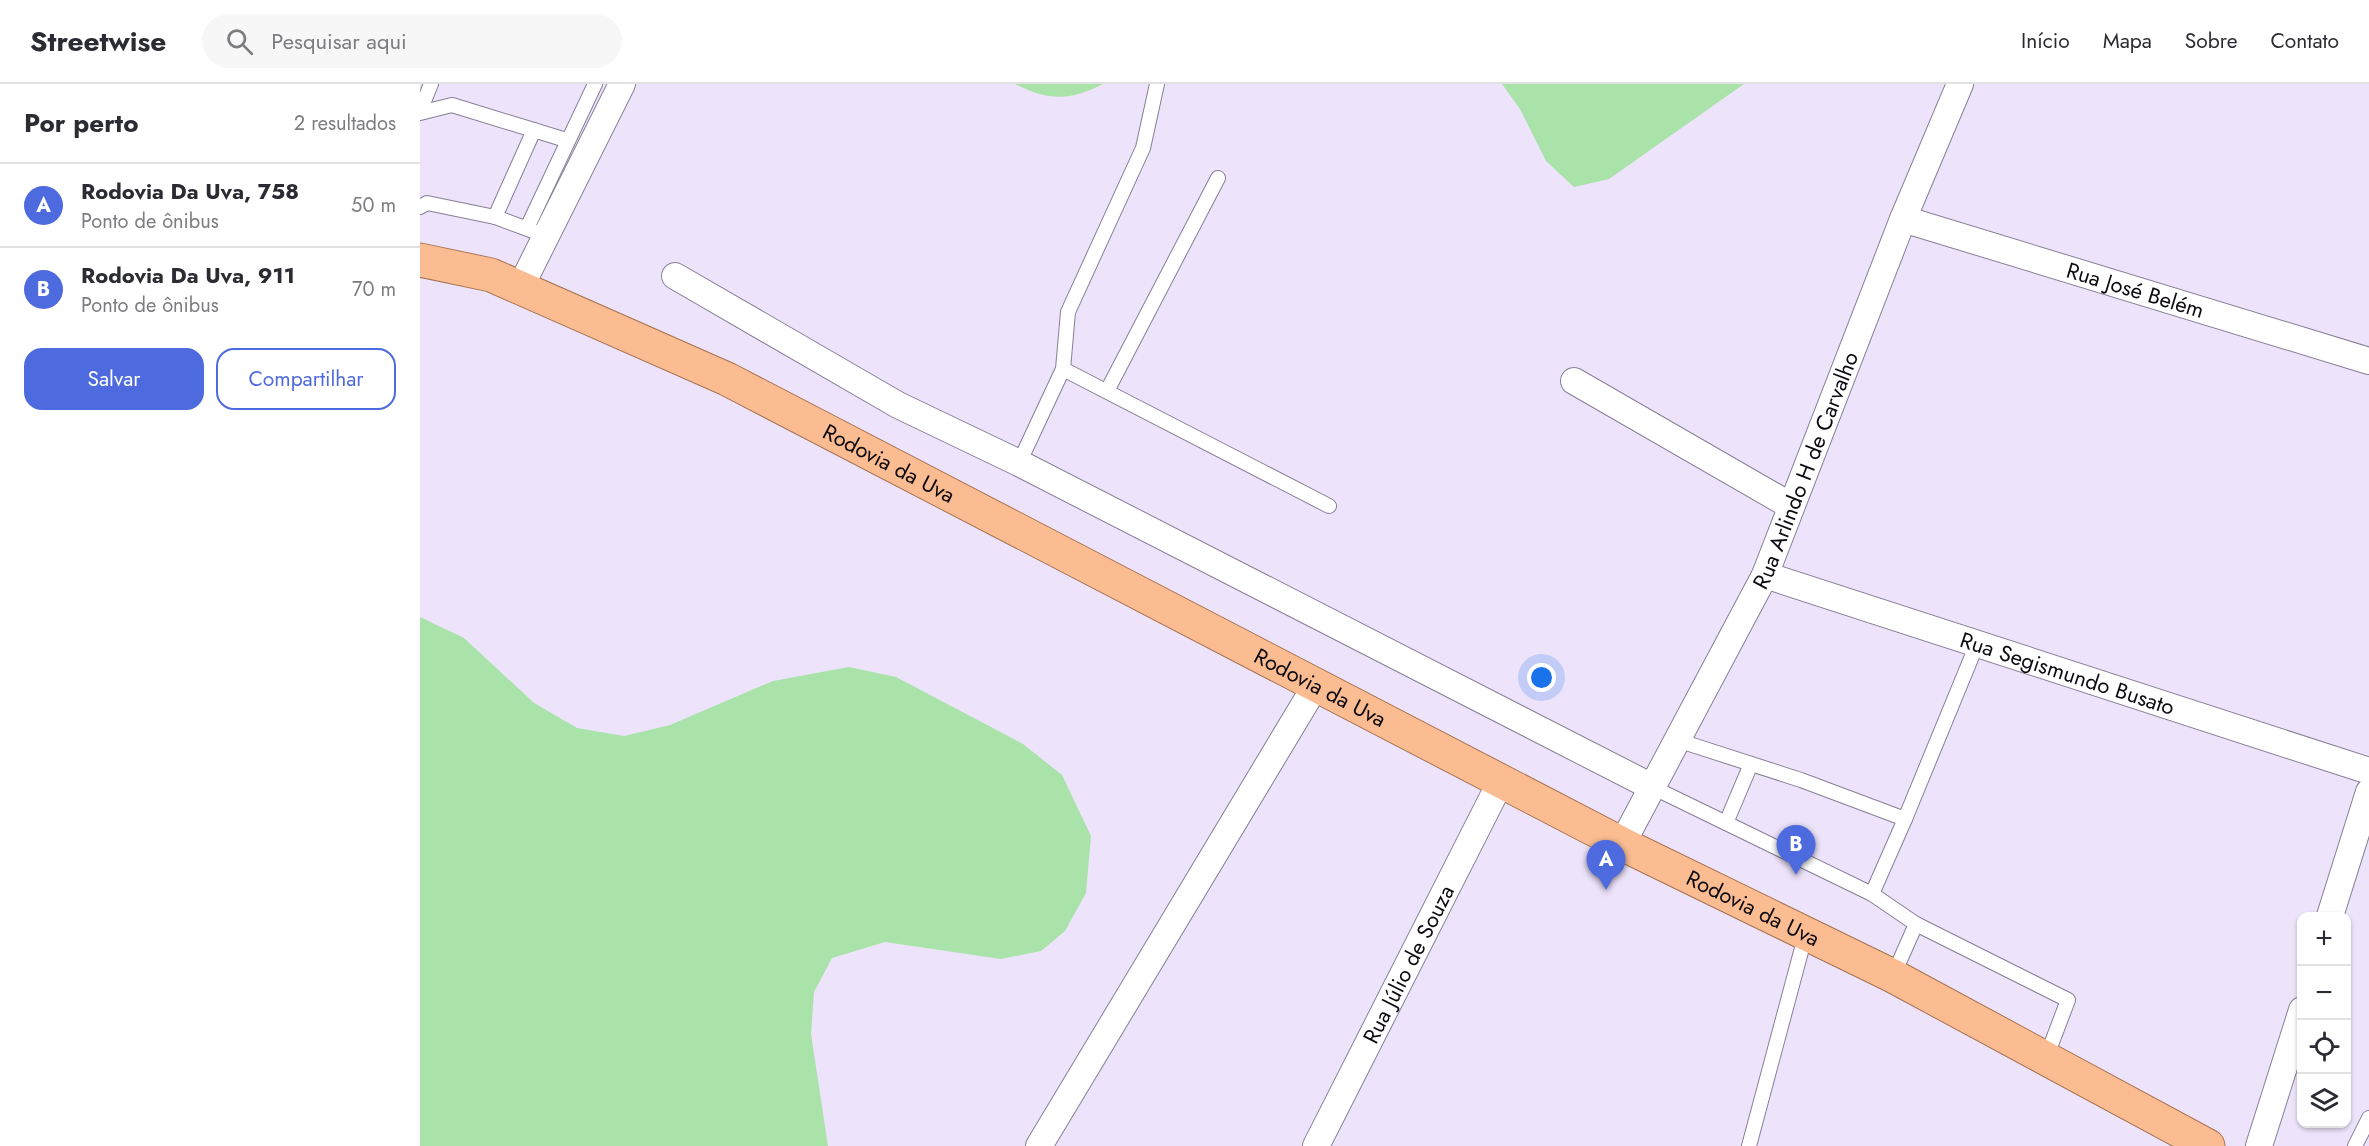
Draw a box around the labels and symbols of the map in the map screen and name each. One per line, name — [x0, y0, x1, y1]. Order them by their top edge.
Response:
street label: Rua José Belém — [2063, 254, 2208, 326]
street label: Rua Arlindo H de Carvalho — [1744, 347, 1866, 595]
street label: Rodovia da Uva — [817, 416, 961, 511]
street label: Rua Segismundo Busato — [1956, 623, 2179, 723]
street label: Rodovia da Uva — [1249, 640, 1392, 735]
your location — [1527, 663, 1556, 692]
pin: B — [1776, 826, 1816, 875]
pin: A — [1586, 840, 1626, 890]
street label: Rodovia da Uva — [1681, 862, 1825, 954]
street label: Rua Júlio de Souza — [1355, 879, 1462, 1049]

